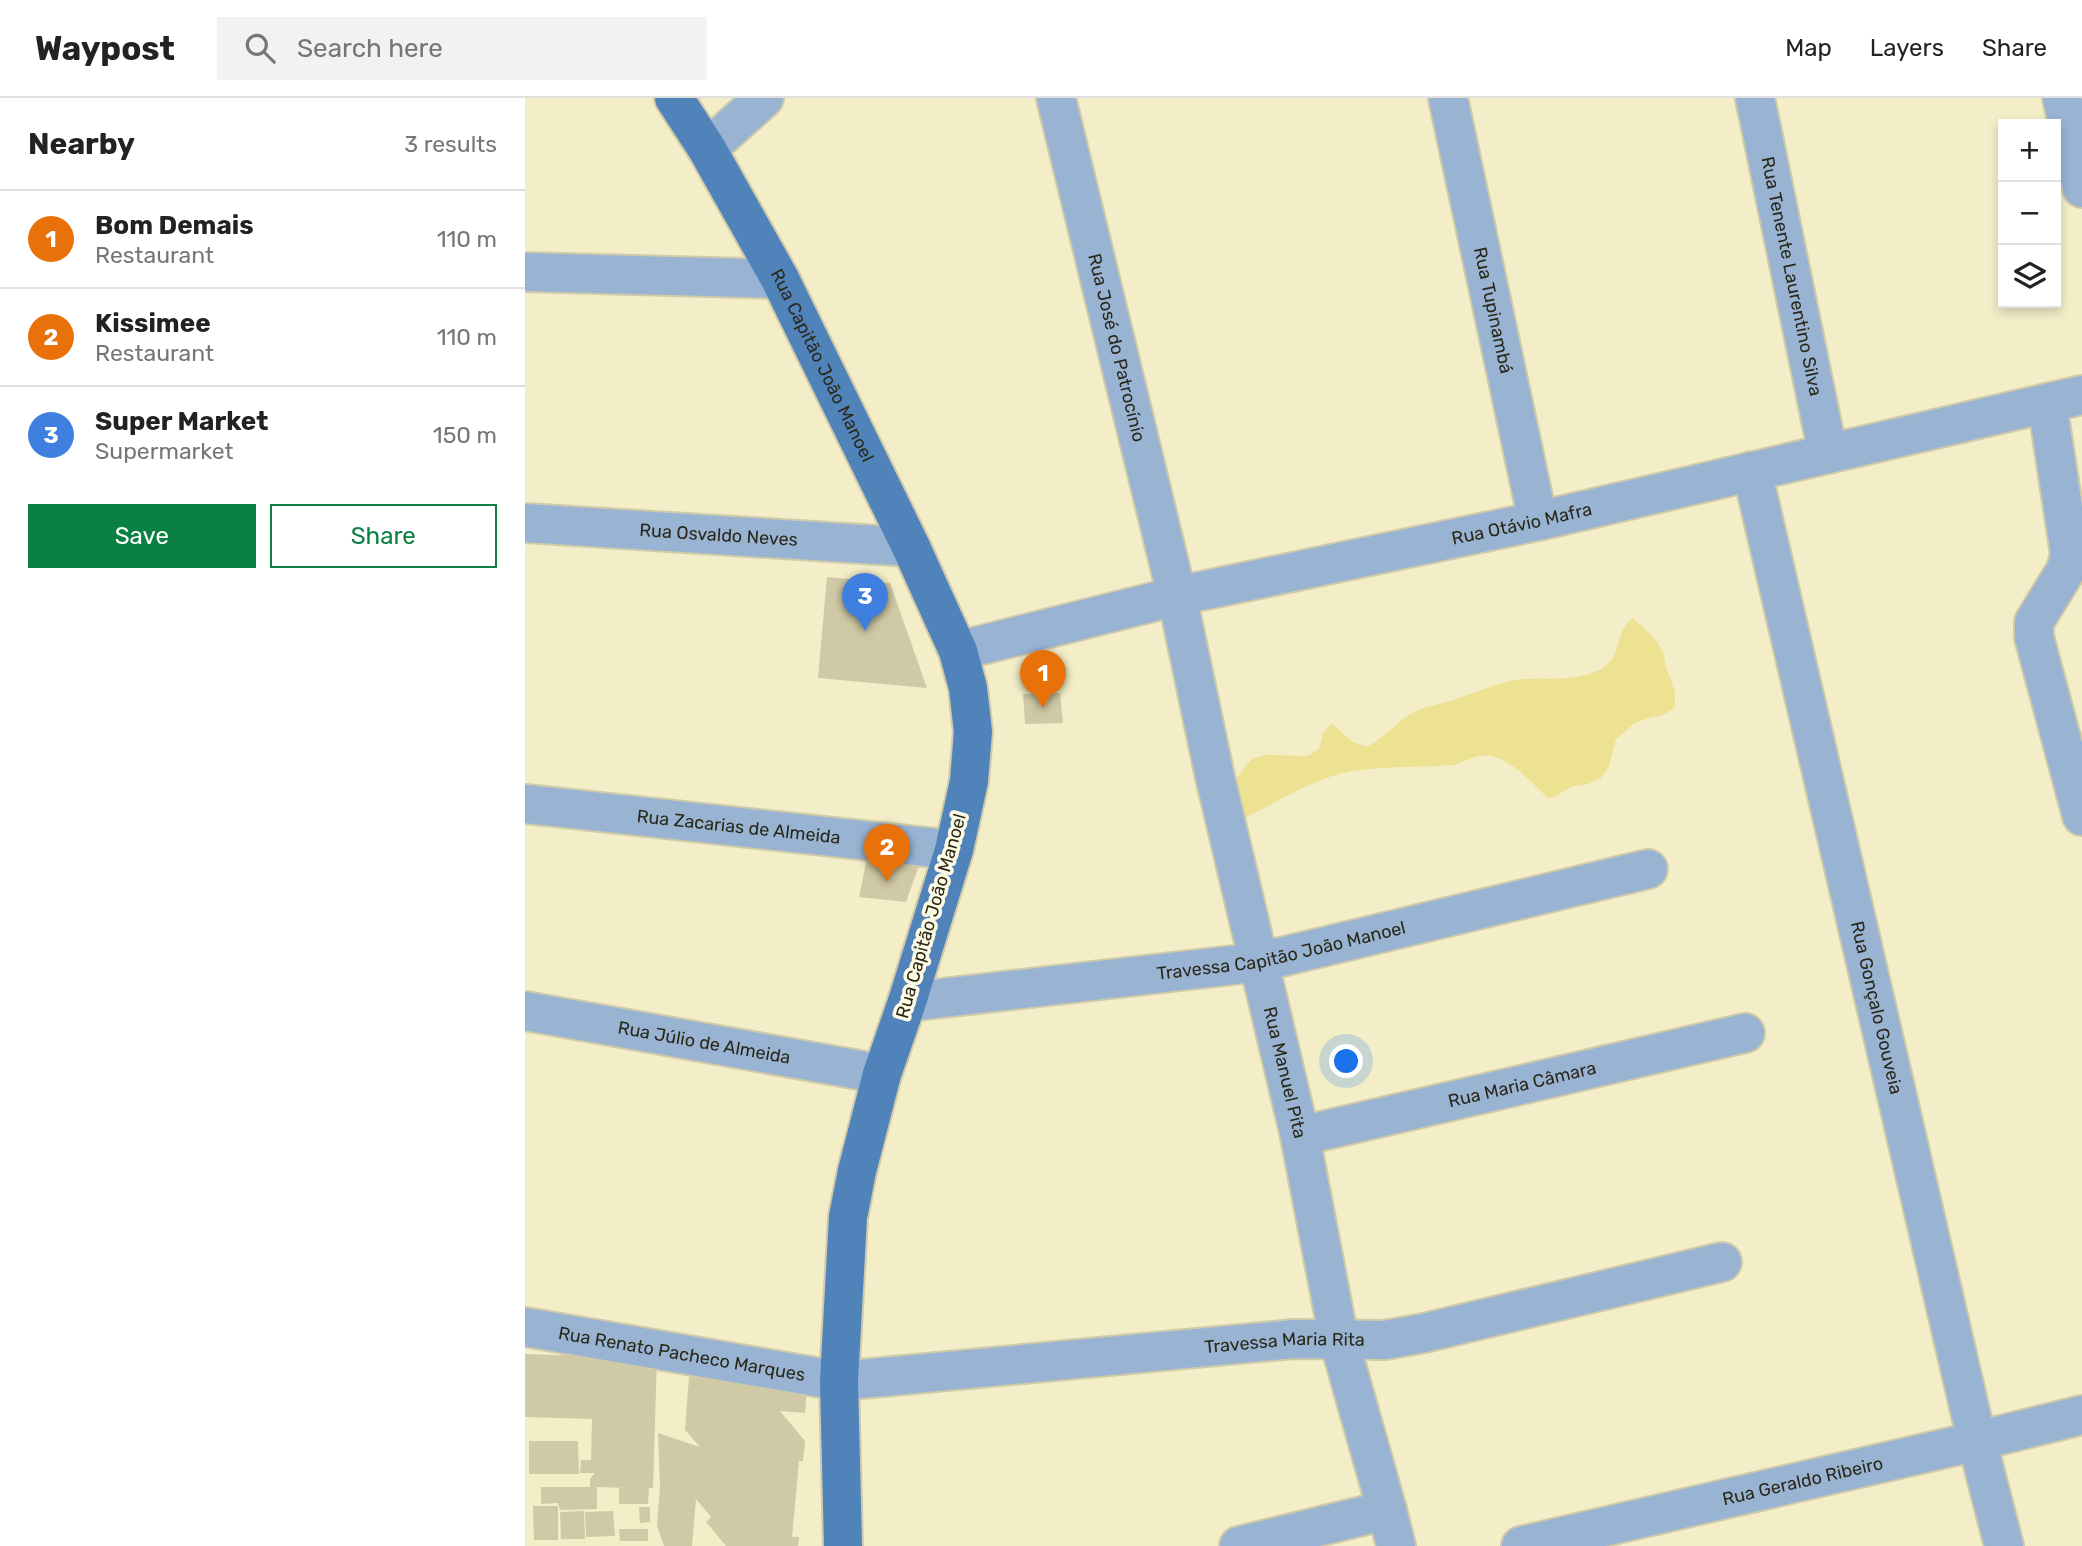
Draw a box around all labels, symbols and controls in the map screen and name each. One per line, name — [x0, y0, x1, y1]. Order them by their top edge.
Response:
search box — [217, 17, 707, 80]
text: Waypost — [35, 29, 175, 68]
icon: search — [241, 29, 279, 67]
text: Search here — [297, 33, 443, 64]
text: Map — [1785, 34, 1832, 62]
text: Layers — [1870, 34, 1944, 62]
text: Share — [1982, 34, 2047, 62]
map controls — [1998, 119, 2061, 308]
button: + — [1998, 119, 2061, 182]
text: Nearby — [28, 126, 135, 162]
text: 3 results — [404, 130, 497, 158]
street label: Rua Tenente Laurentino Silva — [1756, 155, 1827, 398]
button: − — [1998, 182, 2061, 245]
text: Bom Demais — [95, 210, 254, 241]
text: 1 — [45, 225, 57, 253]
text: 110 m — [437, 225, 497, 253]
text: Restaurant — [95, 241, 214, 269]
street label: Rua Tupinambá — [1469, 245, 1517, 376]
button: layers — [1998, 245, 2061, 308]
street label: Rua José do Patrocínio — [1083, 251, 1150, 444]
street label: Rua Capitão João Manoel — [766, 265, 879, 466]
text: Kissimee — [95, 308, 211, 339]
text: 2 — [44, 323, 58, 351]
text: 110 m — [437, 323, 497, 351]
text: Restaurant — [95, 339, 214, 367]
text: Super Market — [95, 406, 268, 437]
text: 3 — [43, 421, 59, 449]
text: 150 m — [433, 421, 497, 449]
text: Supermarket — [95, 437, 233, 465]
street label: Rua Otávio Mafra — [1450, 498, 1594, 550]
button: Save — [28, 504, 256, 568]
button: Share — [270, 504, 497, 568]
street label: Rua Osvaldo Neves — [639, 519, 798, 551]
pin: 3 — [842, 573, 888, 631]
pin: 1 — [1020, 650, 1066, 708]
street label: Rua Zacarias de Almeida — [636, 805, 842, 849]
street label: Rua Capitão João Manoel — [891, 811, 971, 1021]
pin: 2 — [864, 824, 910, 882]
street label: Travessa Capitão João Manoel — [1156, 917, 1408, 985]
street label: Rua Gonçalo Gouveia — [1846, 919, 1907, 1096]
street label: Rua Manuel Pita — [1259, 1004, 1311, 1141]
street label: Rua Júlio de Almeida — [616, 1017, 792, 1069]
your location — [1329, 1044, 1363, 1078]
street label: Rua Maria Câmara — [1446, 1057, 1598, 1112]
street label: Rua Renato Pacheco Marques — [557, 1322, 807, 1386]
street label: Travessa Maria Rita — [1203, 1328, 1365, 1358]
street label: Rua Geraldo Ribeiro — [1720, 1452, 1885, 1510]

